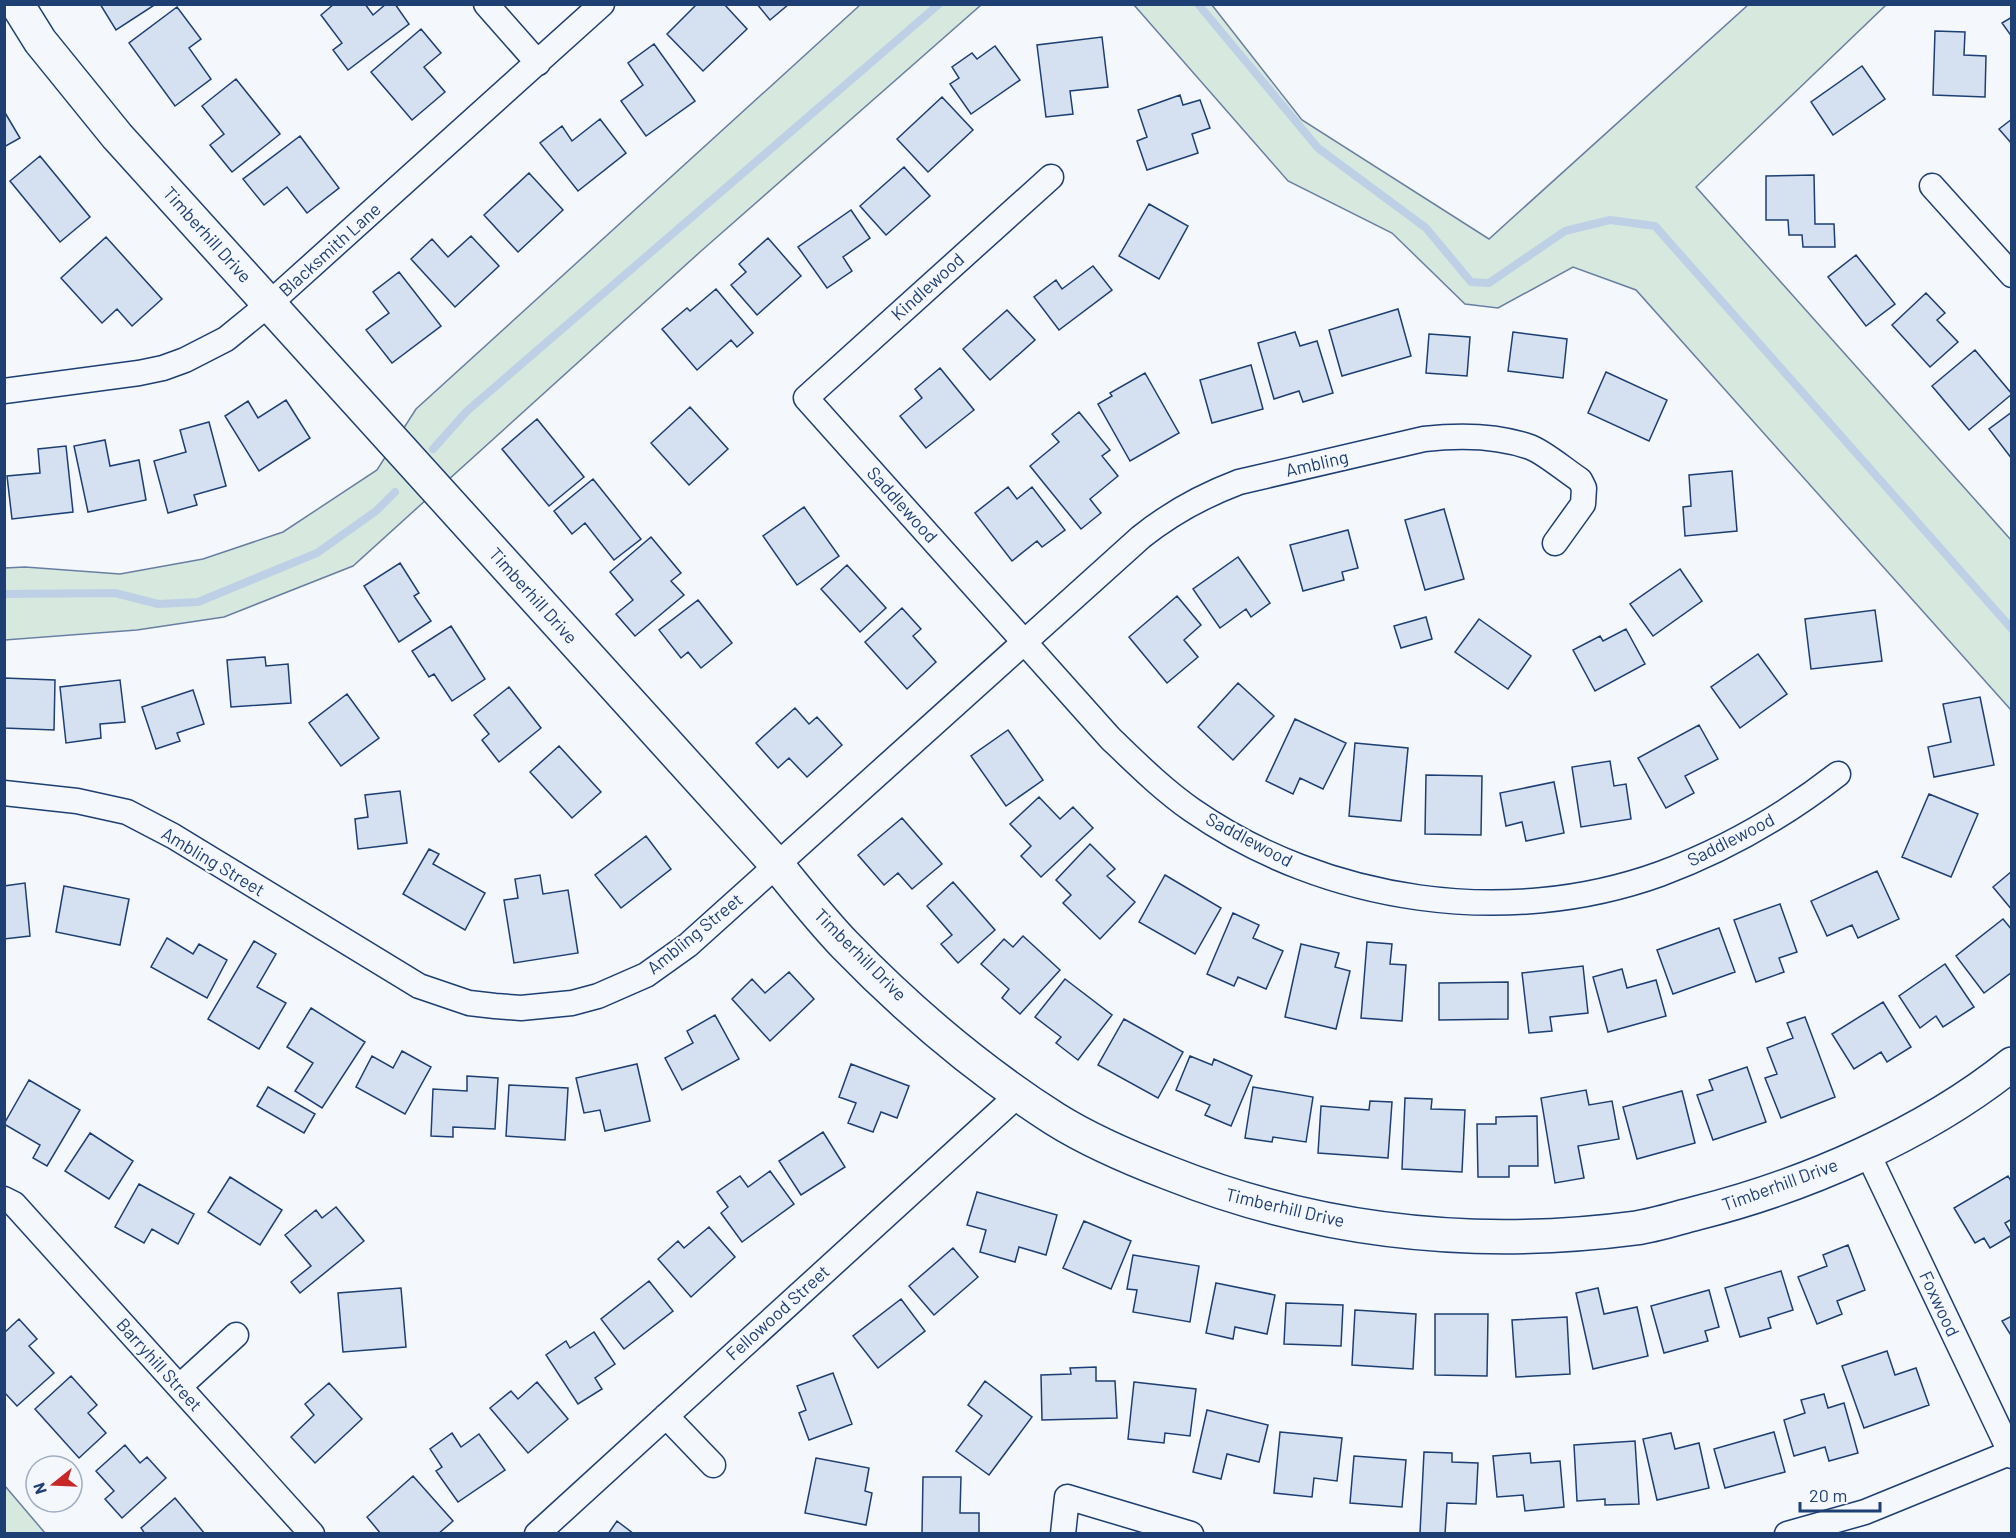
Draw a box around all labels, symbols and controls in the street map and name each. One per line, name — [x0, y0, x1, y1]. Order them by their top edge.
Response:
street label: Timberhill Drive — [159, 182, 257, 287]
street label: Blacksmith Lane — [274, 198, 385, 301]
street label: Kindlewood — [886, 248, 968, 325]
street label: Ambling — [1283, 445, 1350, 481]
street label: Saddlewood — [863, 462, 943, 547]
street label: Timberhill Drive — [485, 543, 583, 648]
street label: Saddlewood — [1202, 807, 1297, 871]
street label: Saddlewood — [1683, 808, 1778, 870]
street label: Ambling Street — [158, 822, 269, 901]
street label: Ambling Street — [642, 888, 747, 978]
street label: Timberhill Drive — [810, 904, 911, 1005]
street label: Timberhill Drive — [1719, 1153, 1841, 1215]
street label: Timberhill Drive — [1224, 1183, 1347, 1231]
street label: Fellowood Street — [721, 1260, 834, 1364]
street label: Foxwood — [1915, 1267, 1965, 1340]
street label: Barryhill Street — [112, 1313, 207, 1415]
north arrow — [24, 1454, 84, 1514]
scale bar — [1800, 1475, 1880, 1513]
text: N — [29, 1481, 50, 1497]
text: 20 m — [1809, 1484, 1847, 1506]

